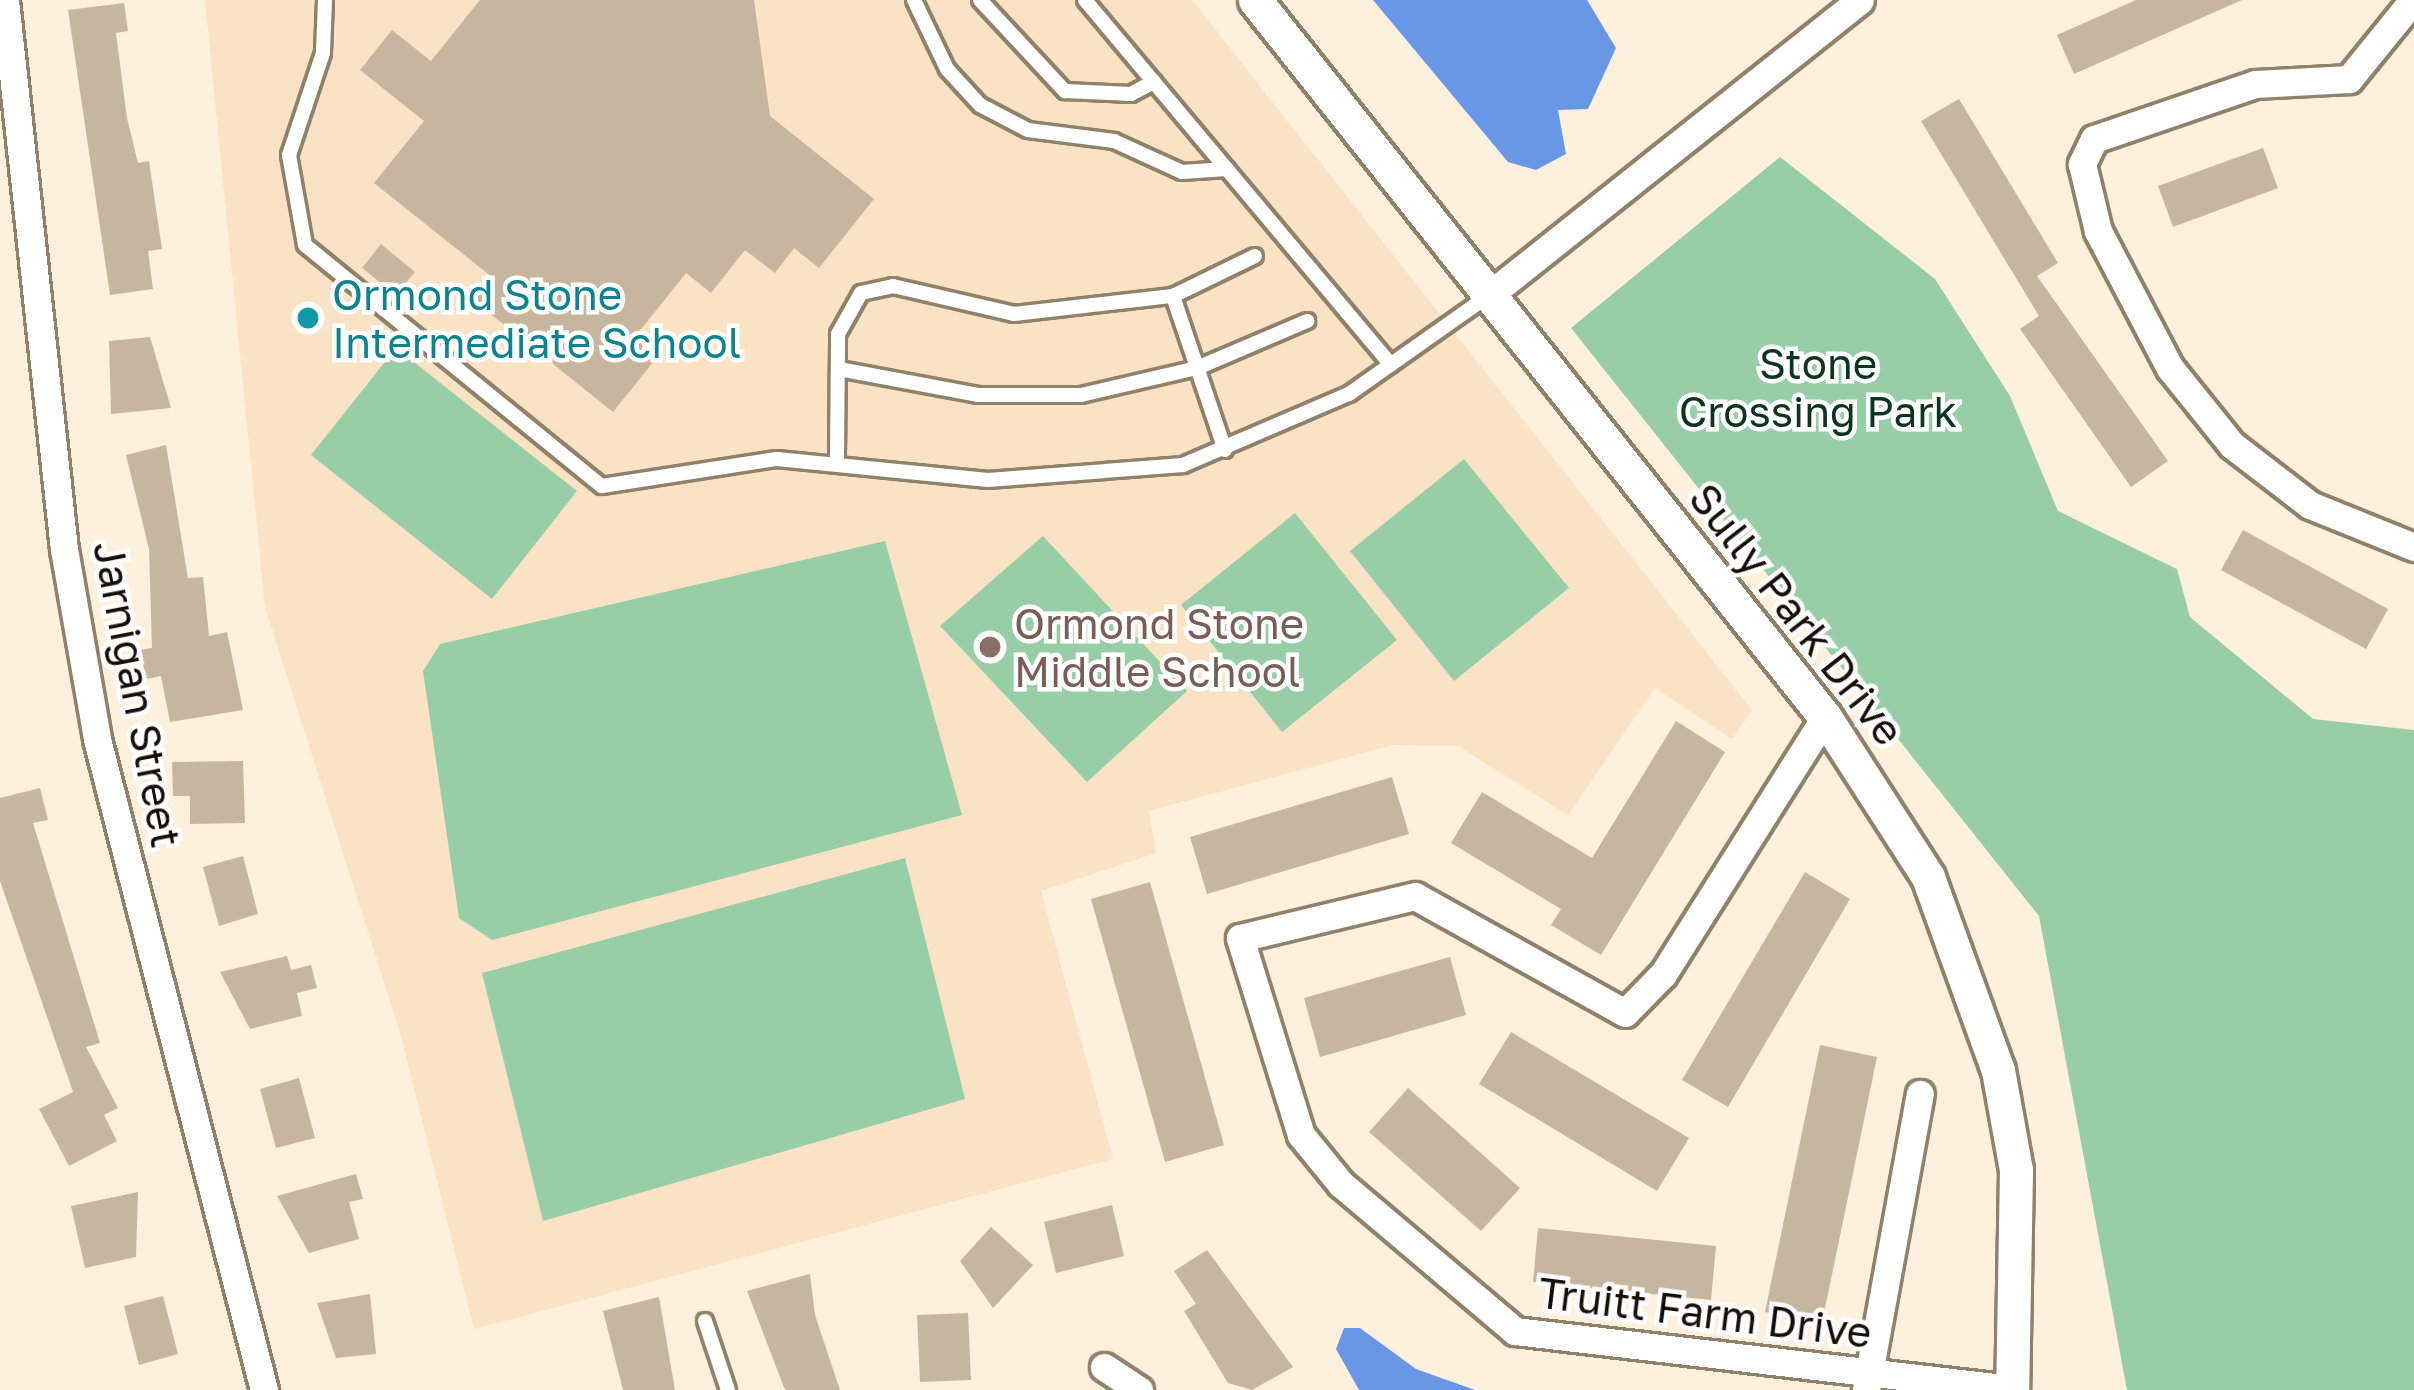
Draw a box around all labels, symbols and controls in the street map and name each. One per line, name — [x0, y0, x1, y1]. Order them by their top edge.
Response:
place label: Ormond Stone Intermediate School — [332, 269, 741, 368]
marker: Ormond Stone Intermediate School — [295, 305, 321, 331]
park label: Stone Crossing Park — [1679, 338, 1957, 436]
street label: Sully Park Drive — [1679, 473, 1915, 755]
street label: Jarnigan Street — [84, 537, 192, 851]
place label: Ormond Stone Middle School — [1014, 598, 1304, 696]
marker: Ormond Stone Middle School — [977, 634, 1003, 660]
street label: Truitt Farm Drive — [1536, 1267, 1874, 1357]

